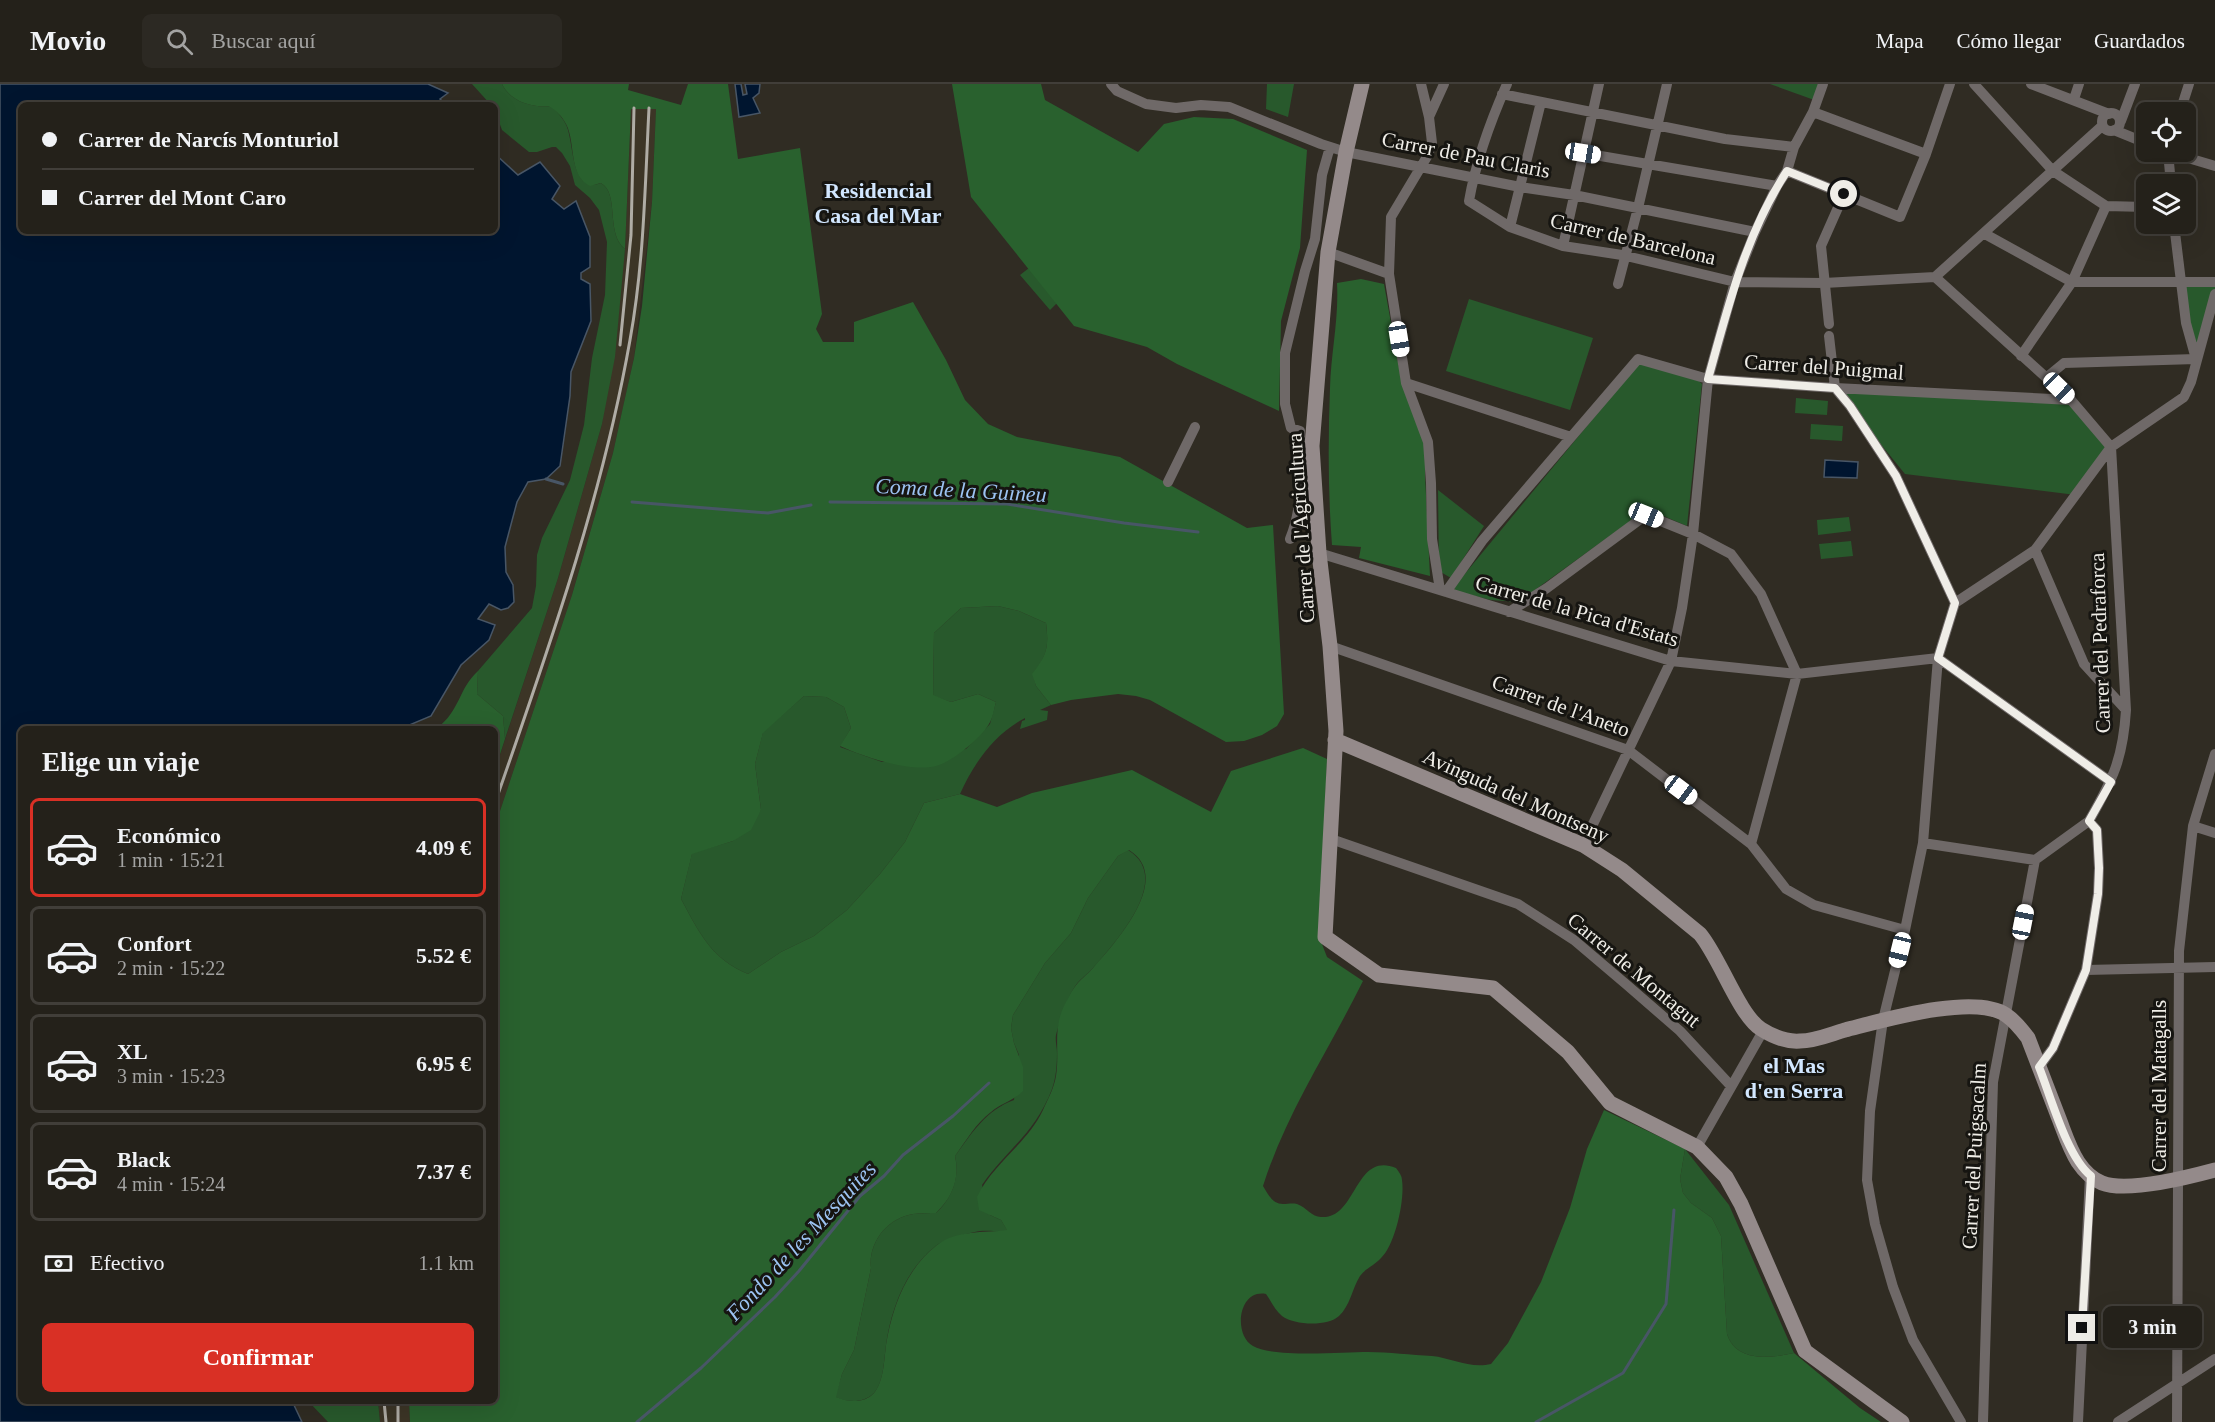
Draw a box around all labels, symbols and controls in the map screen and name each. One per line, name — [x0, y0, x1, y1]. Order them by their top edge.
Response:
search box — [142, 14, 562, 68]
text: Movio — [30, 25, 106, 56]
icon: search — [163, 25, 196, 58]
text: Buscar aquí — [211, 28, 316, 53]
text: Mapa — [1876, 29, 1924, 53]
text: Cómo llegar — [1957, 29, 2061, 53]
text: Guardados — [2094, 29, 2185, 53]
map controls — [2136, 102, 2196, 234]
button: locate — [2136, 102, 2196, 162]
text: Carrer de Narcís Monturiol — [78, 127, 339, 152]
street label: Carrer de Pau Claris — [1380, 127, 1552, 183]
car — [1564, 141, 1602, 165]
button: layers — [2136, 174, 2196, 234]
district label: Residencial Casa del Mar — [814, 178, 942, 228]
route start — [1830, 180, 1857, 207]
text: Carrer del Mont Caro — [78, 185, 286, 210]
street label: Carrer de Barcelona — [1548, 208, 1719, 270]
car — [1387, 320, 1411, 358]
street label: Carrer del Puigmal — [1743, 349, 1905, 385]
car — [2040, 369, 2078, 407]
street label: Carrer de l'Agricultura — [1282, 432, 1320, 624]
water label: Coma de la Guineu — [875, 473, 1047, 507]
car — [1626, 500, 1666, 530]
street label: Carrer del Pedraforca — [2085, 552, 2115, 734]
street label: Carrer de la Pica d'Estats — [1473, 570, 1681, 652]
street label: Carrer de l'Aneto — [1489, 670, 1633, 742]
street label: Avinguda del Montseny — [1419, 744, 1613, 848]
text: Elige un viaje — [42, 747, 200, 777]
car — [1661, 772, 1701, 808]
icon: car — [45, 821, 99, 875]
text: Económico — [117, 823, 221, 848]
text: 4.09 € — [416, 835, 471, 860]
text: 1 min · 15:21 — [117, 849, 225, 871]
car — [2011, 903, 2035, 941]
street label: Carrer de Montagut — [1563, 908, 1705, 1033]
icon: car — [45, 929, 99, 983]
car — [1887, 930, 1913, 970]
text: Confort — [117, 931, 192, 956]
text: 5.52 € — [416, 943, 471, 968]
text: 2 min · 15:22 — [117, 957, 225, 979]
street label: Carrer del Matagalls — [2147, 1000, 2171, 1172]
icon: car — [45, 1037, 99, 1091]
text: XL — [117, 1039, 148, 1064]
text: 6.95 € — [416, 1051, 471, 1076]
district label: el Mas d'en Serra — [1745, 1053, 1843, 1103]
street label: Carrer del Puigsacalm — [1957, 1062, 1991, 1250]
text: 3 min · 15:23 — [117, 1065, 225, 1087]
icon: car — [45, 1145, 99, 1199]
text: Black — [117, 1147, 171, 1172]
water label: Fondo de les Mesquites — [720, 1156, 881, 1326]
text: 7.37 € — [416, 1159, 471, 1184]
text: 4 min · 15:24 — [117, 1173, 225, 1195]
icon: cash — [42, 1247, 75, 1280]
text: Efectivo — [90, 1250, 165, 1275]
text: 1.1 km — [418, 1252, 474, 1274]
callout: 3 min — [2103, 1307, 2202, 1349]
route end — [2068, 1314, 2095, 1341]
text: 3 min — [2128, 1316, 2177, 1338]
button: Confirmar — [42, 1323, 474, 1392]

